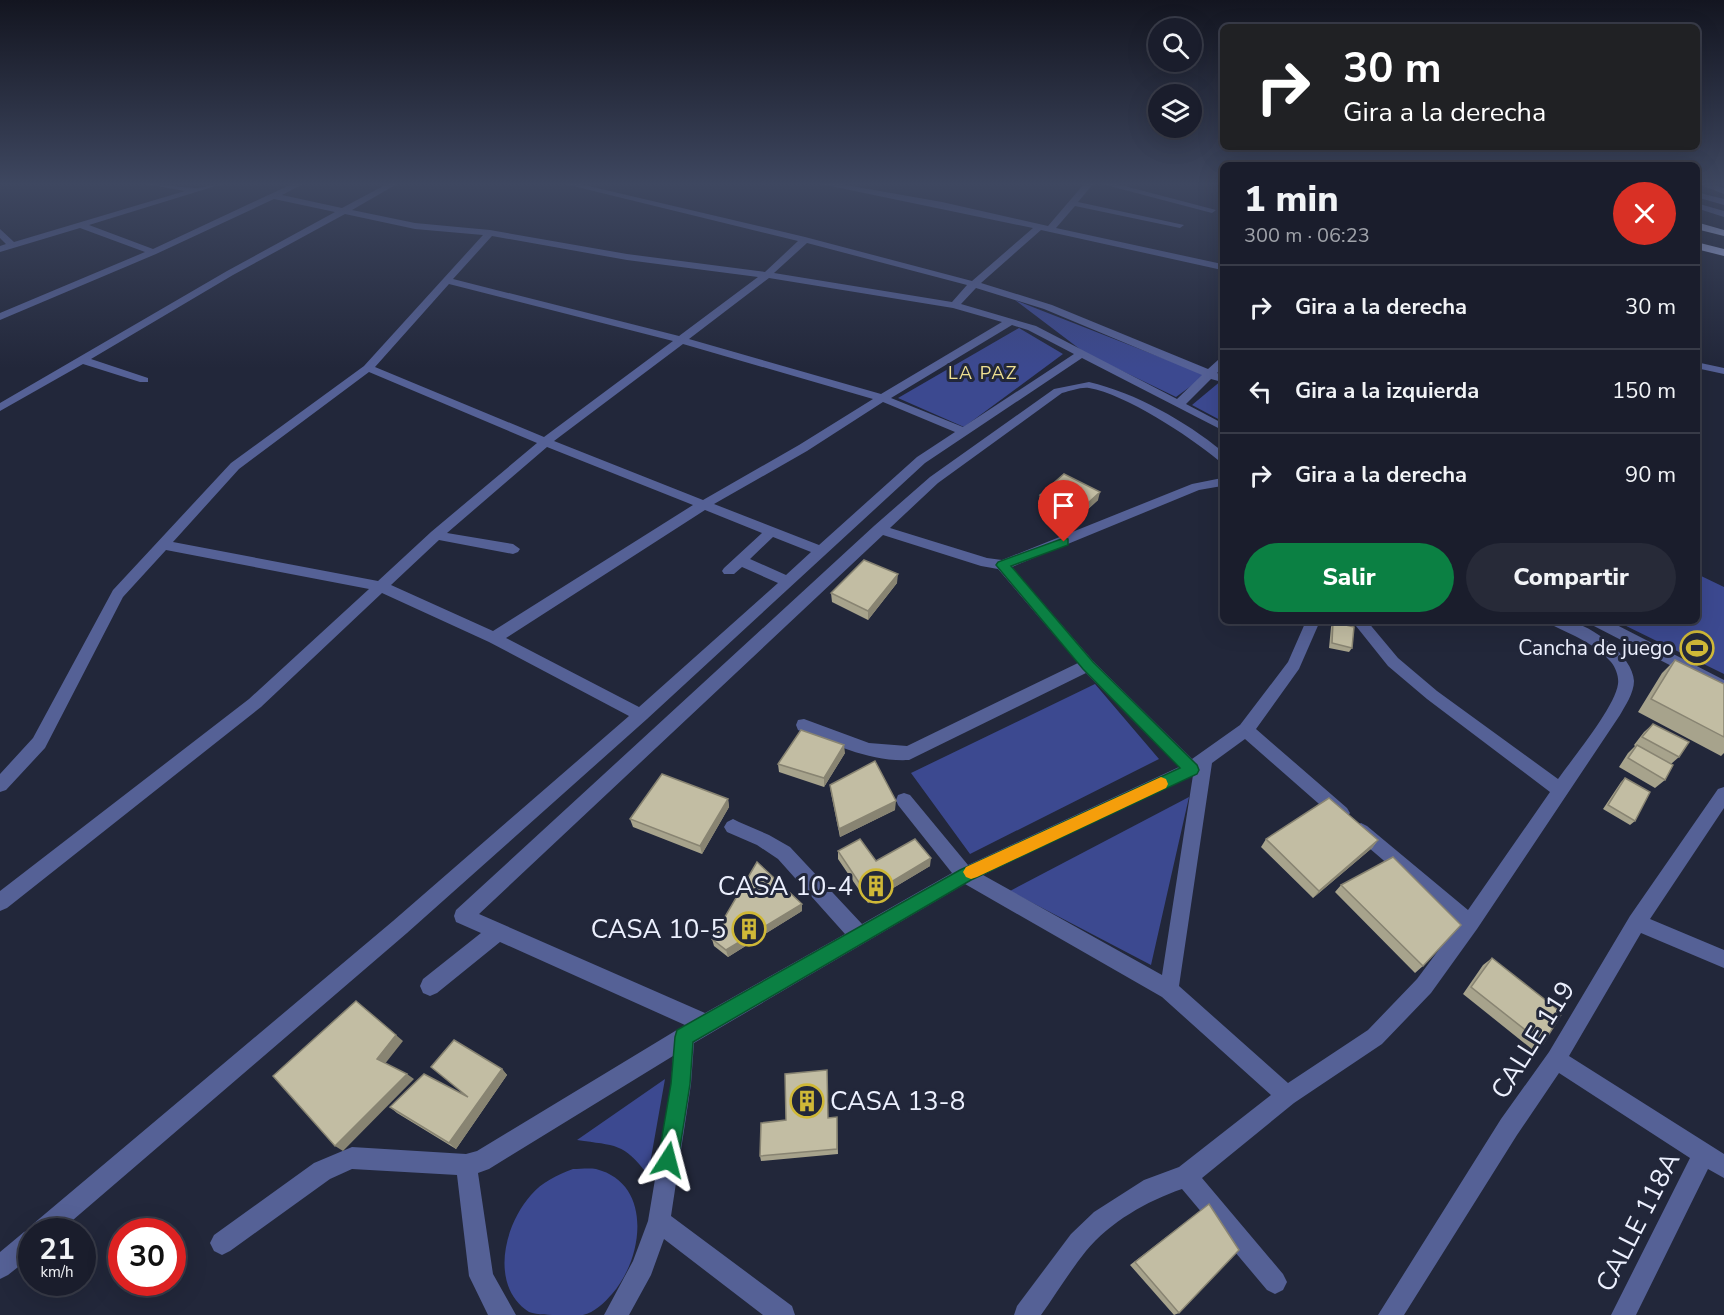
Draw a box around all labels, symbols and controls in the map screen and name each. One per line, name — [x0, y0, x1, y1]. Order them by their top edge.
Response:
map controls — [1148, 18, 1202, 138]
button: search — [1148, 18, 1202, 72]
text: 30 m — [1343, 40, 1442, 97]
icon: right — [1244, 48, 1322, 126]
button: layers — [1148, 84, 1202, 138]
text: Gira a la derecha — [1343, 94, 1546, 131]
text: 1 min — [1244, 175, 1339, 224]
button: close — [1613, 182, 1676, 245]
text: 300 m · 06:23 — [1244, 222, 1370, 249]
icon: right — [1244, 291, 1277, 324]
text: Gira a la derecha — [1295, 292, 1467, 322]
text: 30 m — [1625, 292, 1676, 322]
district label: LA PAZ — [948, 361, 1018, 385]
icon: left — [1244, 375, 1277, 408]
text: Gira a la izquierda — [1295, 376, 1479, 406]
text: 150 m — [1612, 376, 1676, 406]
icon: right — [1244, 459, 1277, 492]
text: Gira a la derecha — [1295, 460, 1467, 490]
text: 90 m — [1625, 460, 1676, 490]
pin — [1038, 480, 1089, 542]
icon: arrive — [1047, 489, 1080, 522]
button: Salir — [1244, 543, 1454, 612]
button: Compartir — [1466, 543, 1676, 612]
sports icon: Cancha de juego — [1679, 630, 1715, 666]
place label: Cancha de juego — [1518, 634, 1674, 662]
building icon: CASA 10-4 — [858, 868, 894, 904]
place label: CASA 10-4 — [718, 869, 853, 904]
building icon: CASA 10-5 — [731, 911, 767, 947]
place label: CASA 10-5 — [591, 912, 726, 947]
street label: CALLE 119 — [1483, 974, 1583, 1106]
building icon: CASA 13-8 — [789, 1083, 825, 1119]
place label: CASA 13-8 — [830, 1084, 965, 1119]
position arrow — [636, 1128, 700, 1192]
street label: CALLE 118A — [1588, 1146, 1688, 1298]
speed limit sign: 30 — [108, 1218, 186, 1296]
text: 21 — [39, 1229, 75, 1270]
text: km/h — [40, 1262, 74, 1282]

